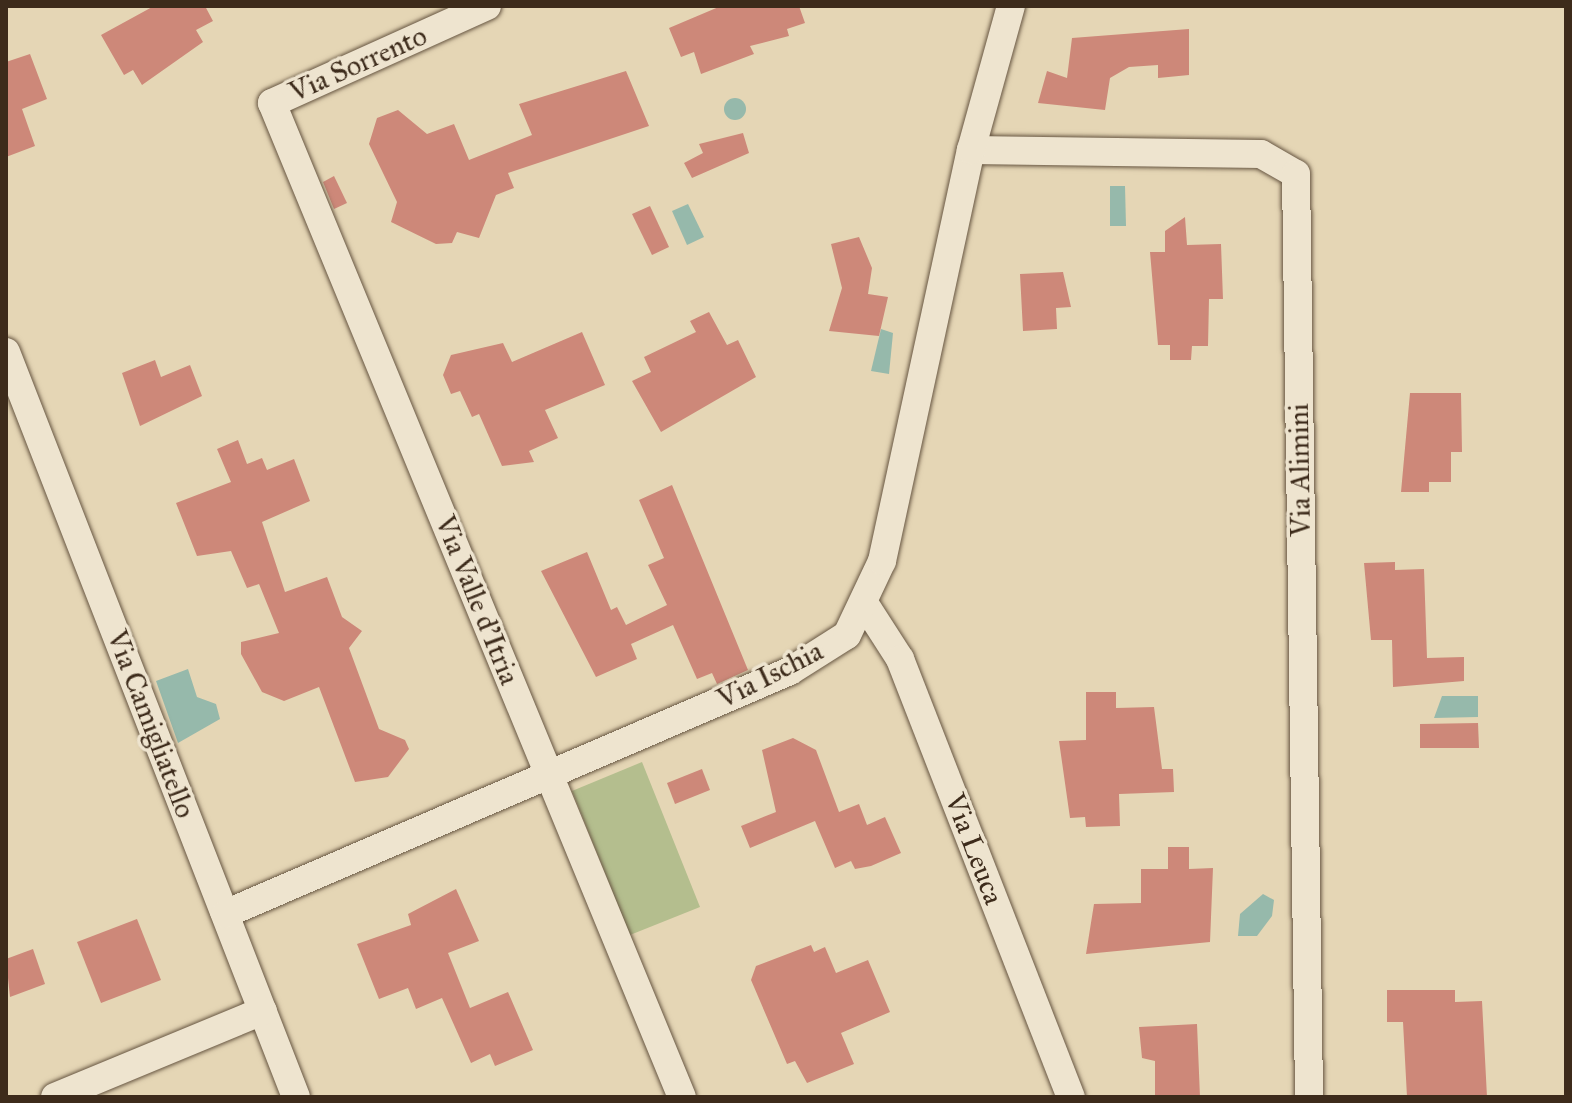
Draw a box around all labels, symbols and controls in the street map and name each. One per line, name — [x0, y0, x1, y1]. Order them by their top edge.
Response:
street label: Via Sorrento — [284, 19, 432, 109]
street label: Via Alimini — [1282, 403, 1318, 537]
street label: Via Valle d'Itria — [428, 511, 526, 689]
street label: Via Camigliatello — [100, 625, 202, 823]
street label: Via Ischia — [712, 634, 828, 716]
street label: Via Leuca — [938, 789, 1010, 909]

